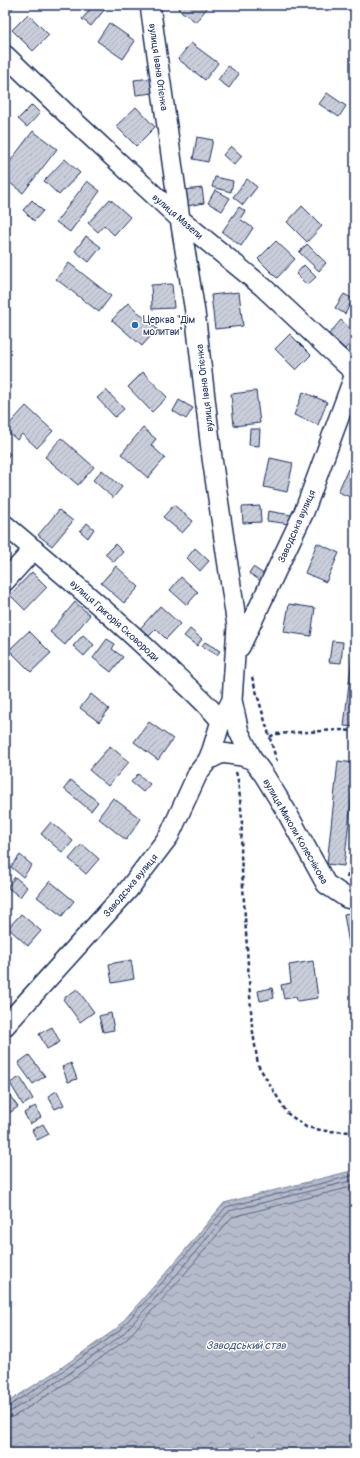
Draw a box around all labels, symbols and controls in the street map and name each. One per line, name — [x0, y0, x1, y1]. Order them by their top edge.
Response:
street label: вулиця Івана Огієнка — [146, 23, 170, 112]
street label: вулиця Мазепи — [150, 191, 206, 242]
place label: Церква "Дім молитви" — [143, 314, 195, 338]
marker: Церква "Дім молитви" — [130, 320, 140, 330]
street label: вулиця Івана Огієнка — [194, 343, 216, 432]
street label: Заводська вулиця — [275, 488, 318, 565]
street label: вулиця Григорія Сковороди — [67, 578, 162, 664]
street label: вулиця Миколи Колеснікова — [260, 777, 330, 886]
street label: Заводська вулиця — [101, 852, 161, 920]
water label: Заводський став — [206, 1339, 287, 1352]

